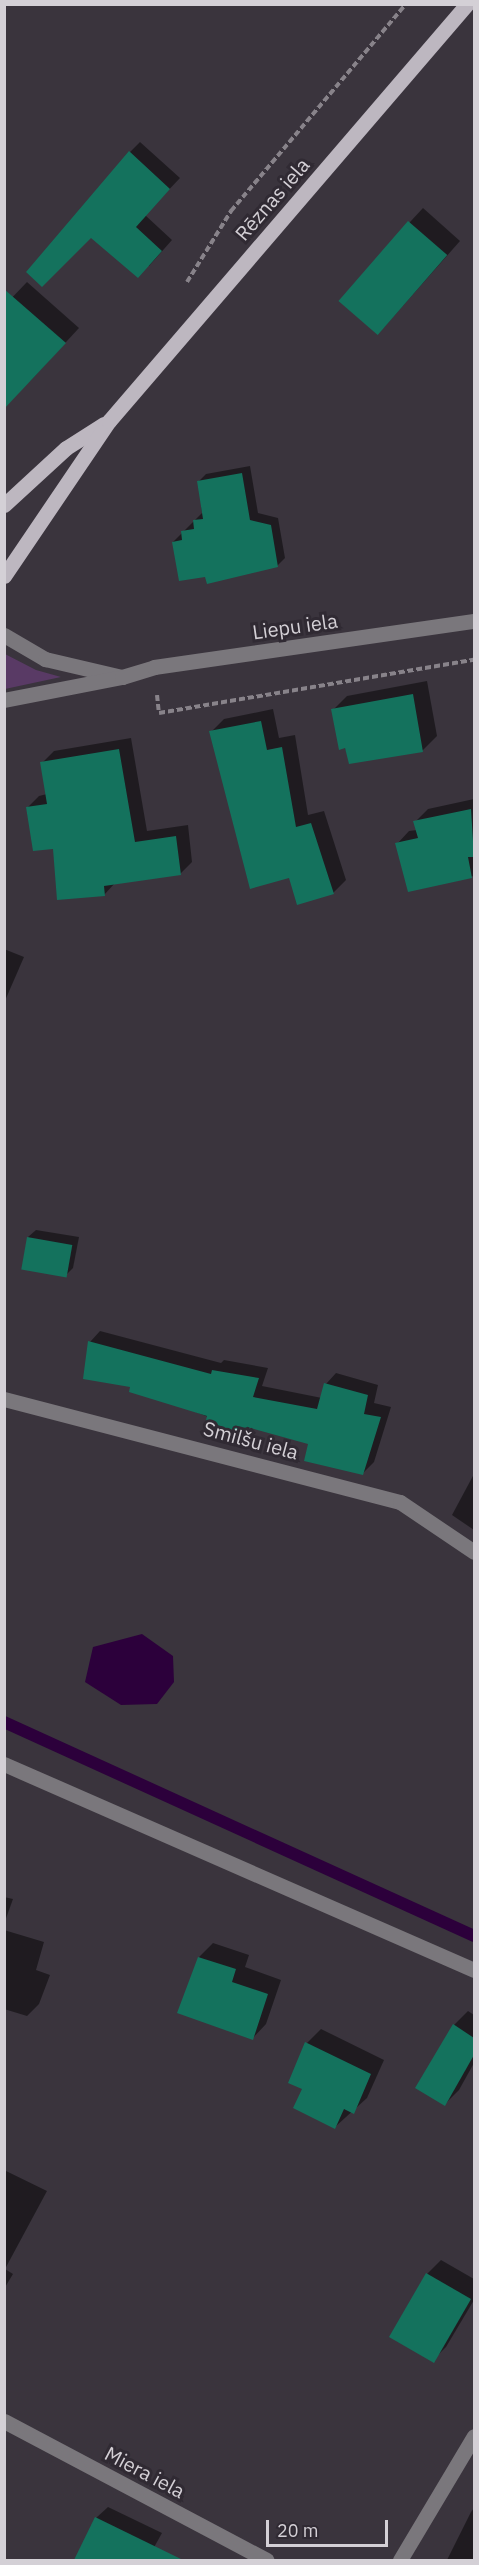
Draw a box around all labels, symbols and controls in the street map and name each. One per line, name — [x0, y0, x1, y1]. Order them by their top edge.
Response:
street label: Rēznas iela — [230, 153, 314, 245]
street label: Liepu iela — [251, 608, 339, 644]
street label: Smilšu iela — [201, 1416, 301, 1464]
street label: Miera iela — [101, 2441, 189, 2503]
scale bar — [269, 2508, 390, 2546]
text: 20 m — [277, 2519, 319, 2542]

